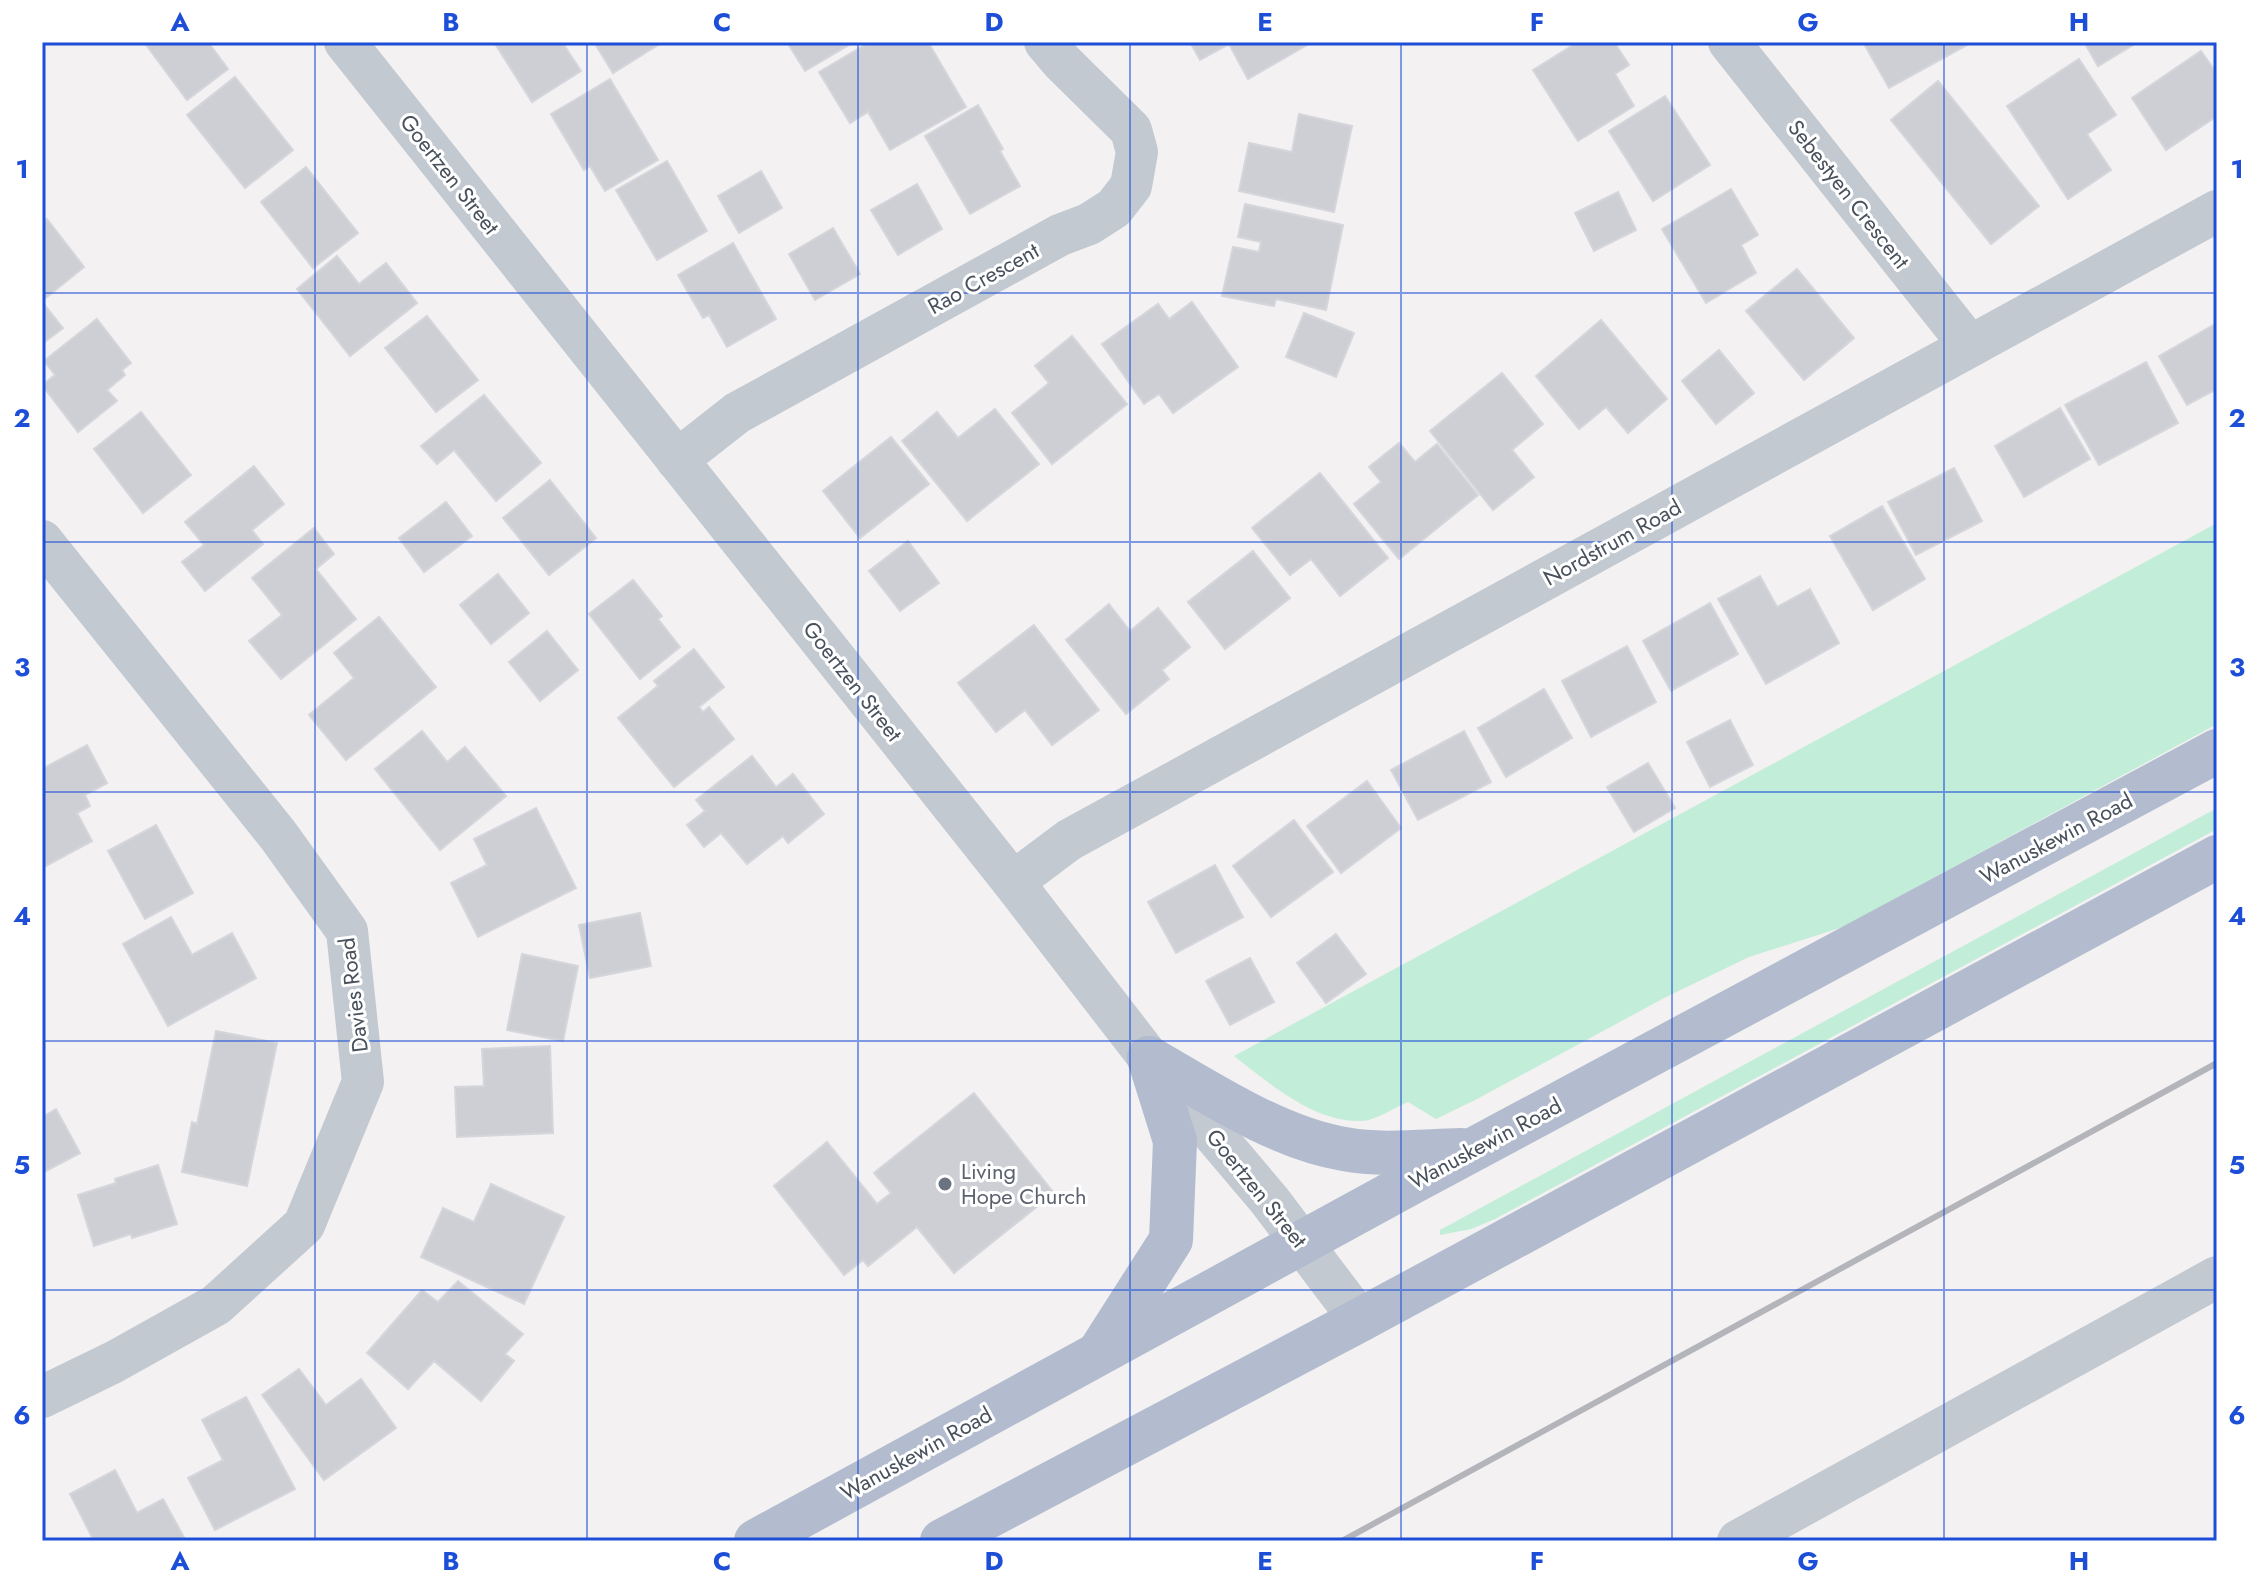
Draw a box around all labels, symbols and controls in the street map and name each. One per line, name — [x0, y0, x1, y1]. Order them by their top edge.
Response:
text: A — [169, 3, 190, 41]
text: B — [442, 3, 460, 41]
text: C — [713, 3, 731, 41]
text: D — [984, 3, 1004, 41]
text: E — [1257, 3, 1273, 41]
text: F — [1530, 3, 1544, 41]
text: G — [1797, 3, 1819, 41]
text: H — [2069, 3, 2089, 41]
street label: Goertzen Street — [393, 107, 508, 242]
street label: Sebestyen Crescent — [1781, 113, 1918, 276]
text: 1 — [15, 150, 29, 188]
text: 1 — [2230, 150, 2244, 188]
street label: Rao Crescent — [922, 234, 1045, 322]
text: 2 — [13, 399, 31, 437]
text: 2 — [2228, 399, 2246, 437]
street label: Nordstrum Road — [1537, 491, 1687, 593]
street label: Goertzen Street — [796, 614, 911, 749]
text: 3 — [14, 648, 30, 686]
text: 3 — [2229, 648, 2245, 686]
street label: Wanuskewin Road — [1974, 784, 2138, 892]
text: 4 — [13, 897, 31, 935]
text: 4 — [2228, 897, 2246, 935]
street label: Davies Road — [330, 936, 376, 1054]
street label: Wanuskewin Road — [1403, 1089, 1567, 1197]
street label: Goertzen Street — [1199, 1122, 1316, 1255]
text: 5 — [14, 1146, 30, 1184]
text: 5 — [2229, 1146, 2245, 1184]
place label: Living Hope Church — [961, 1155, 1087, 1212]
marker: Living Hope Church — [936, 1175, 954, 1193]
text: 6 — [13, 1396, 31, 1434]
text: 6 — [2228, 1396, 2246, 1434]
street label: Wanuskewin Road — [834, 1398, 998, 1508]
text: A — [169, 1542, 190, 1580]
text: B — [442, 1542, 460, 1580]
text: C — [713, 1542, 731, 1580]
text: D — [984, 1542, 1004, 1580]
text: E — [1257, 1542, 1273, 1580]
text: F — [1530, 1542, 1544, 1580]
text: G — [1797, 1542, 1819, 1580]
text: H — [2069, 1542, 2089, 1580]

